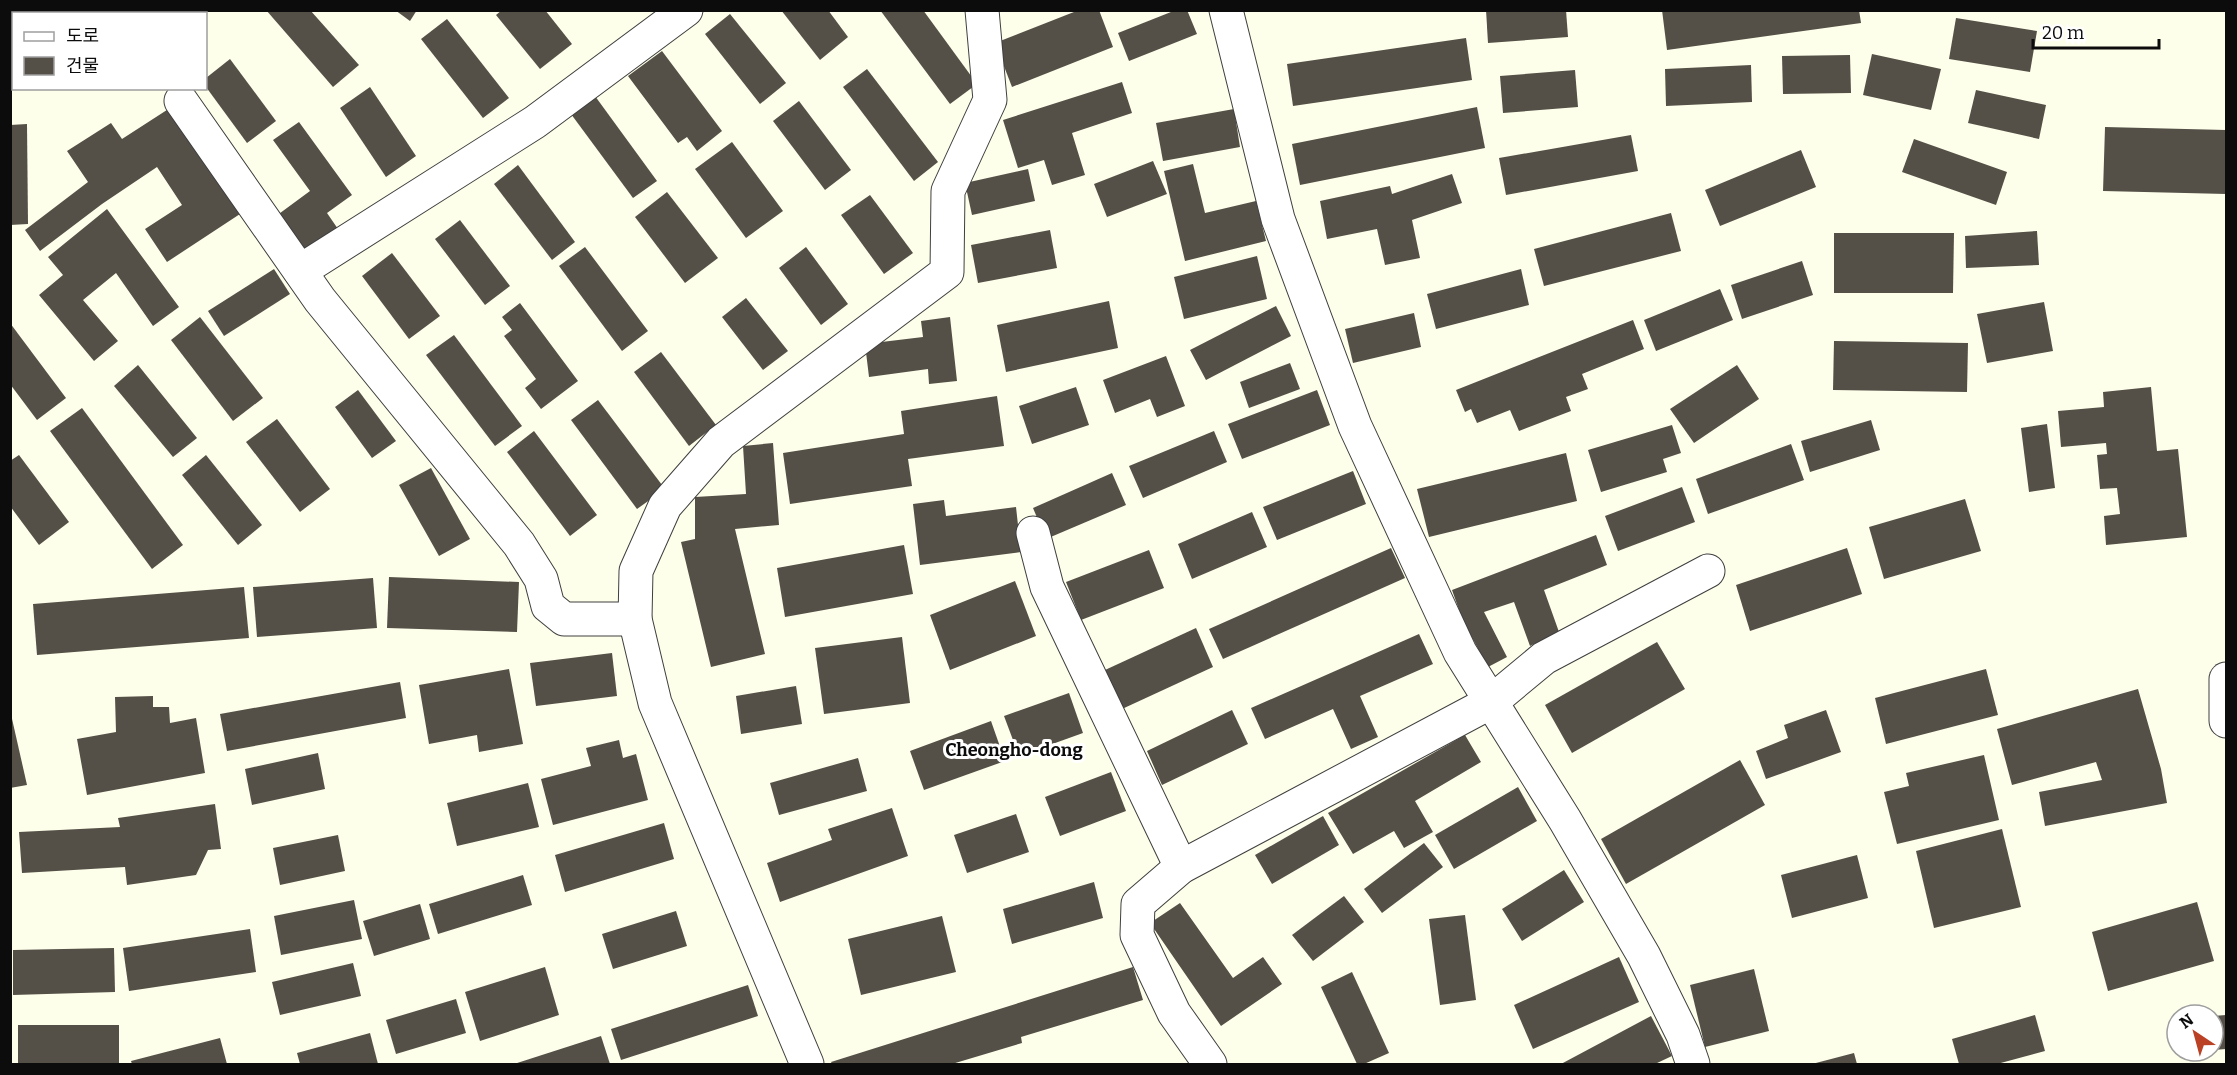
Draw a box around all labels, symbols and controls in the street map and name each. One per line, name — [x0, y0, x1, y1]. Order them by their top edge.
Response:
legend — [12, 12, 207, 90]
scale bar — [2033, 12, 2159, 50]
text: 20 m — [2042, 22, 2084, 44]
text: 도로 — [66, 25, 99, 47]
text: 건물 — [66, 55, 99, 77]
district label: Cheongho-dong — [945, 739, 1083, 761]
north arrow — [2165, 1003, 2225, 1063]
text: N — [2176, 1010, 2197, 1033]

